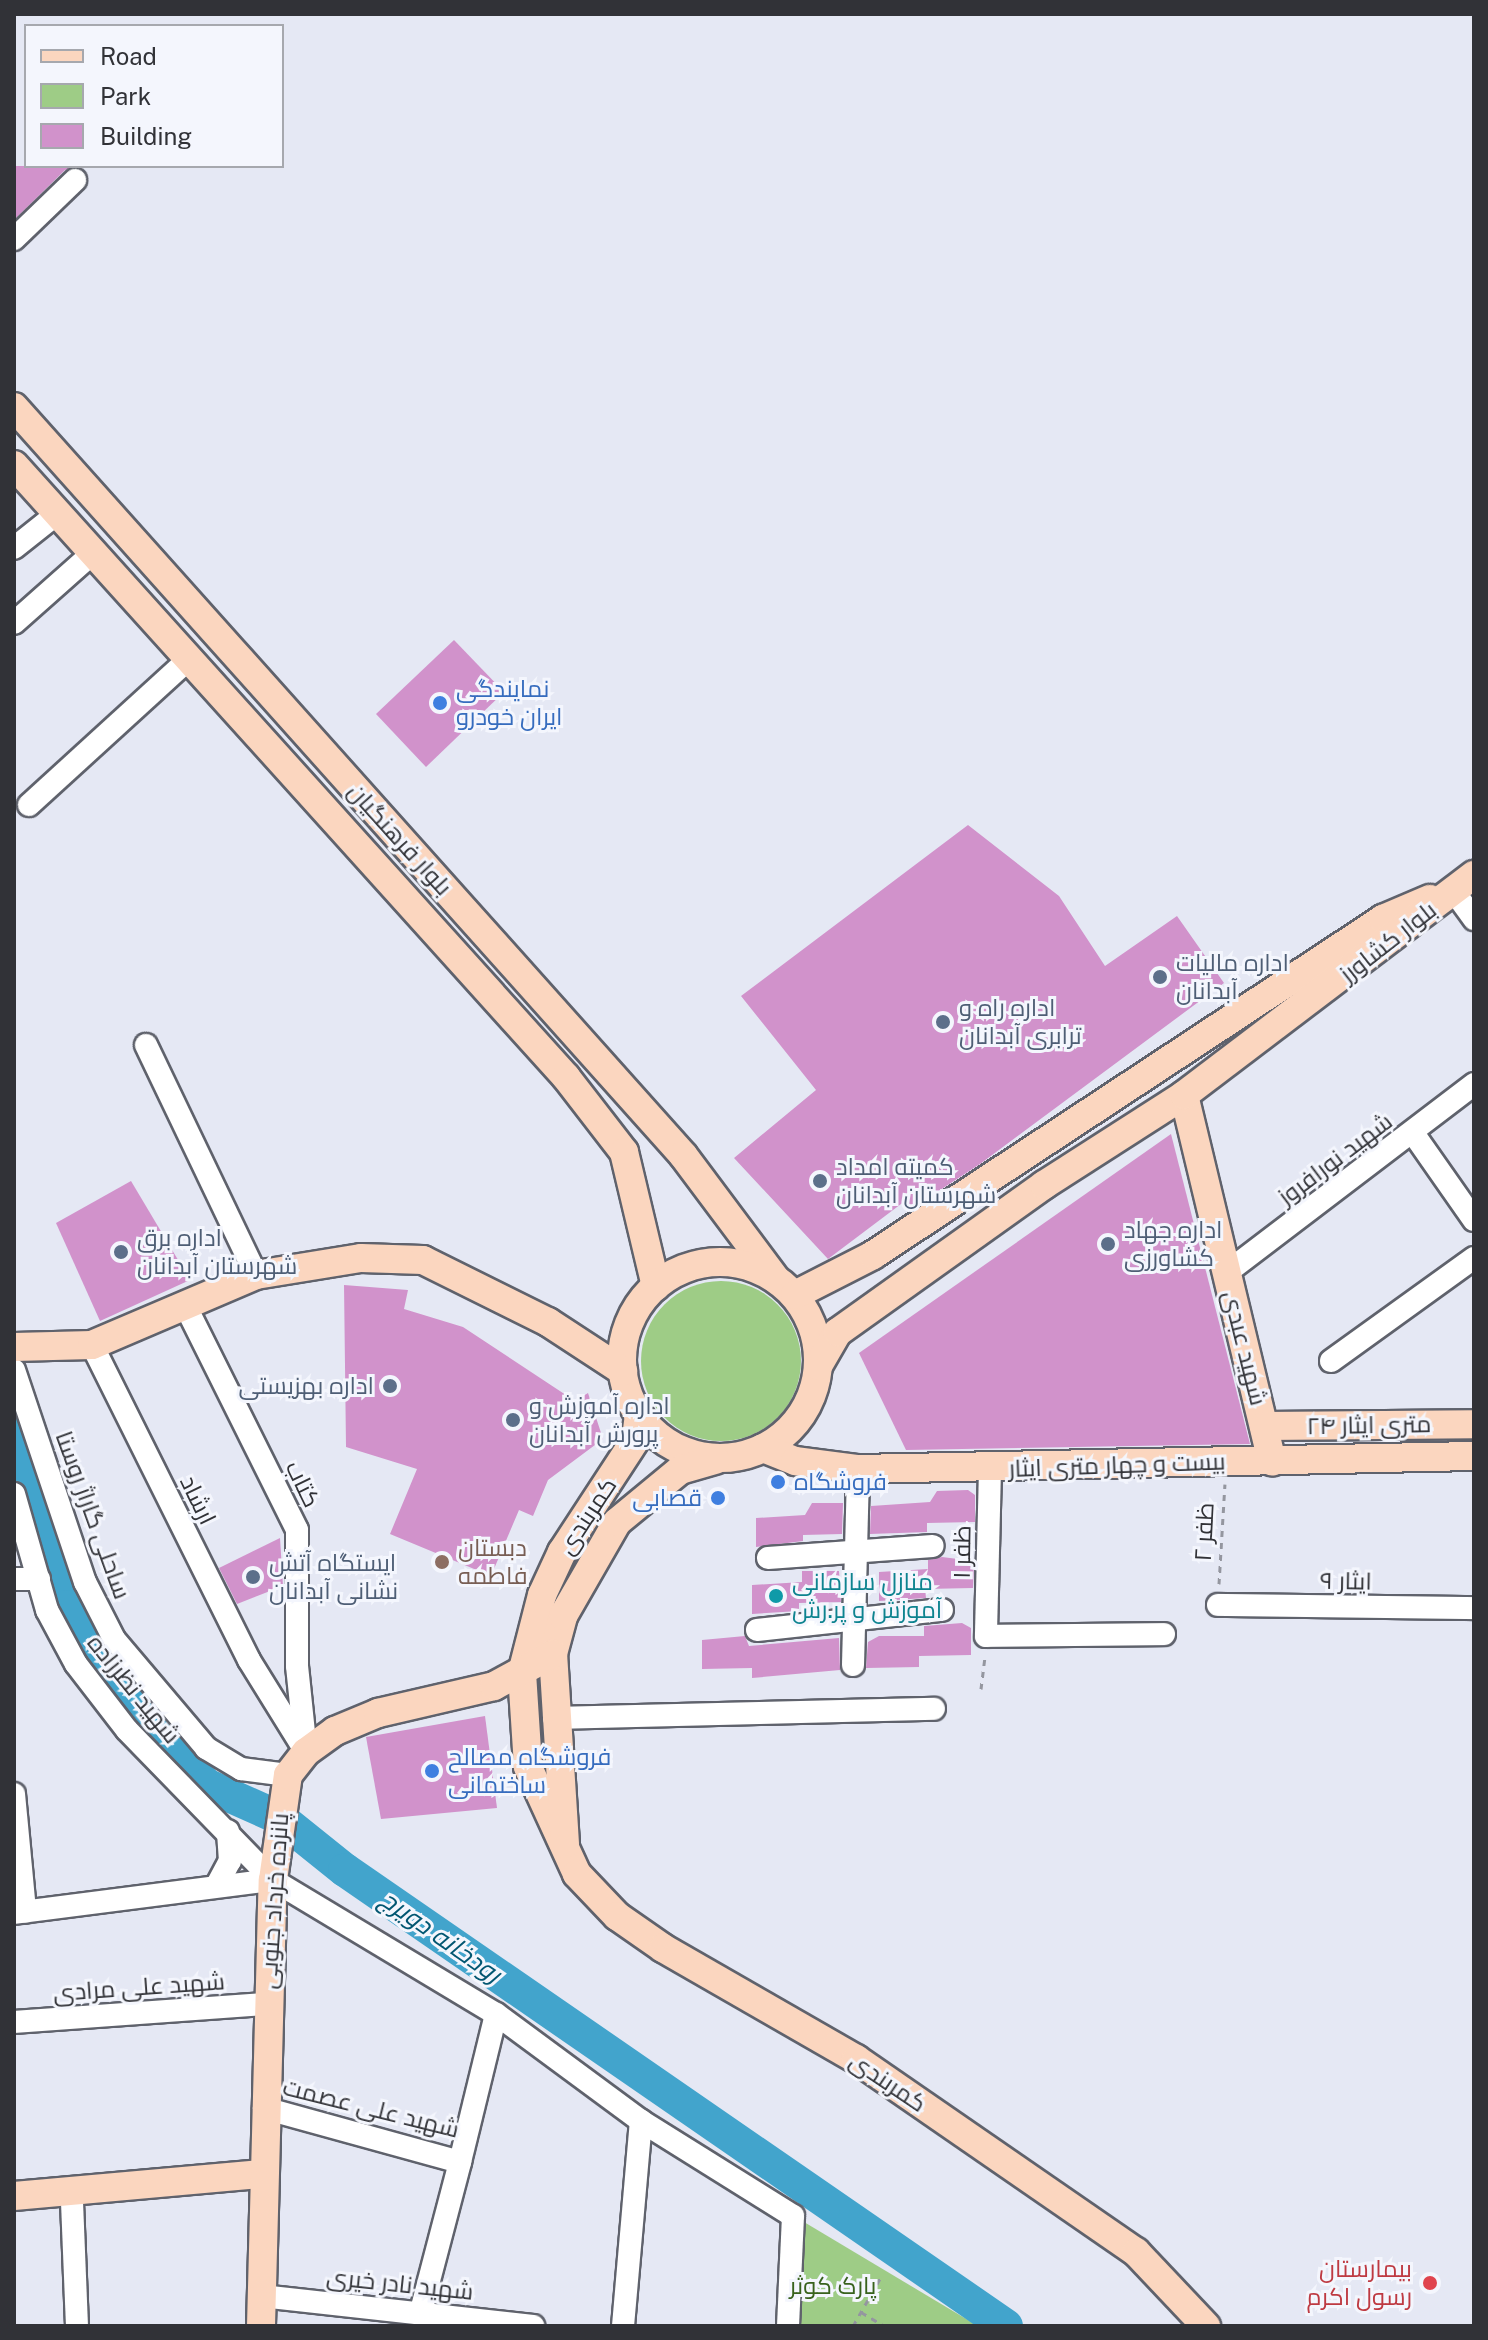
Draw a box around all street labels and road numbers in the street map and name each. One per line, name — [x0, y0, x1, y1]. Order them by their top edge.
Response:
street label: بلوار فرهنگیان — [342, 777, 458, 901]
street label: بلوار کشاورز — [1334, 895, 1442, 989]
street label: شهید نورافروز — [1272, 1107, 1398, 1211]
street label: شهید عبدی — [1217, 1288, 1273, 1408]
street label: ۲۴ متری ایثار — [1306, 1410, 1432, 1440]
street label: ساحلی گاراژ روستا — [49, 1427, 137, 1603]
street label: بیست و چهار متری ایثار — [1008, 1447, 1226, 1483]
street label: کتاب — [280, 1456, 326, 1512]
street label: ارشاد — [174, 1471, 222, 1529]
street label: کمربندی — [551, 1472, 623, 1560]
street label: ظفر ۲ — [1188, 1502, 1220, 1562]
street label: ظفر ۱ — [947, 1525, 977, 1579]
street label: ایثار ۹ — [1320, 1566, 1372, 1596]
street label: شهید نظرزاده — [81, 1629, 187, 1749]
street label: پانزده خرداد جنوبی — [253, 1812, 295, 1990]
street label: شهید علی مرادی — [52, 1967, 226, 2007]
street label: کمربندی — [844, 2046, 932, 2118]
street label: شهید علی عصمت — [280, 2072, 462, 2144]
street label: شهید نادر خیری — [325, 2262, 475, 2306]

